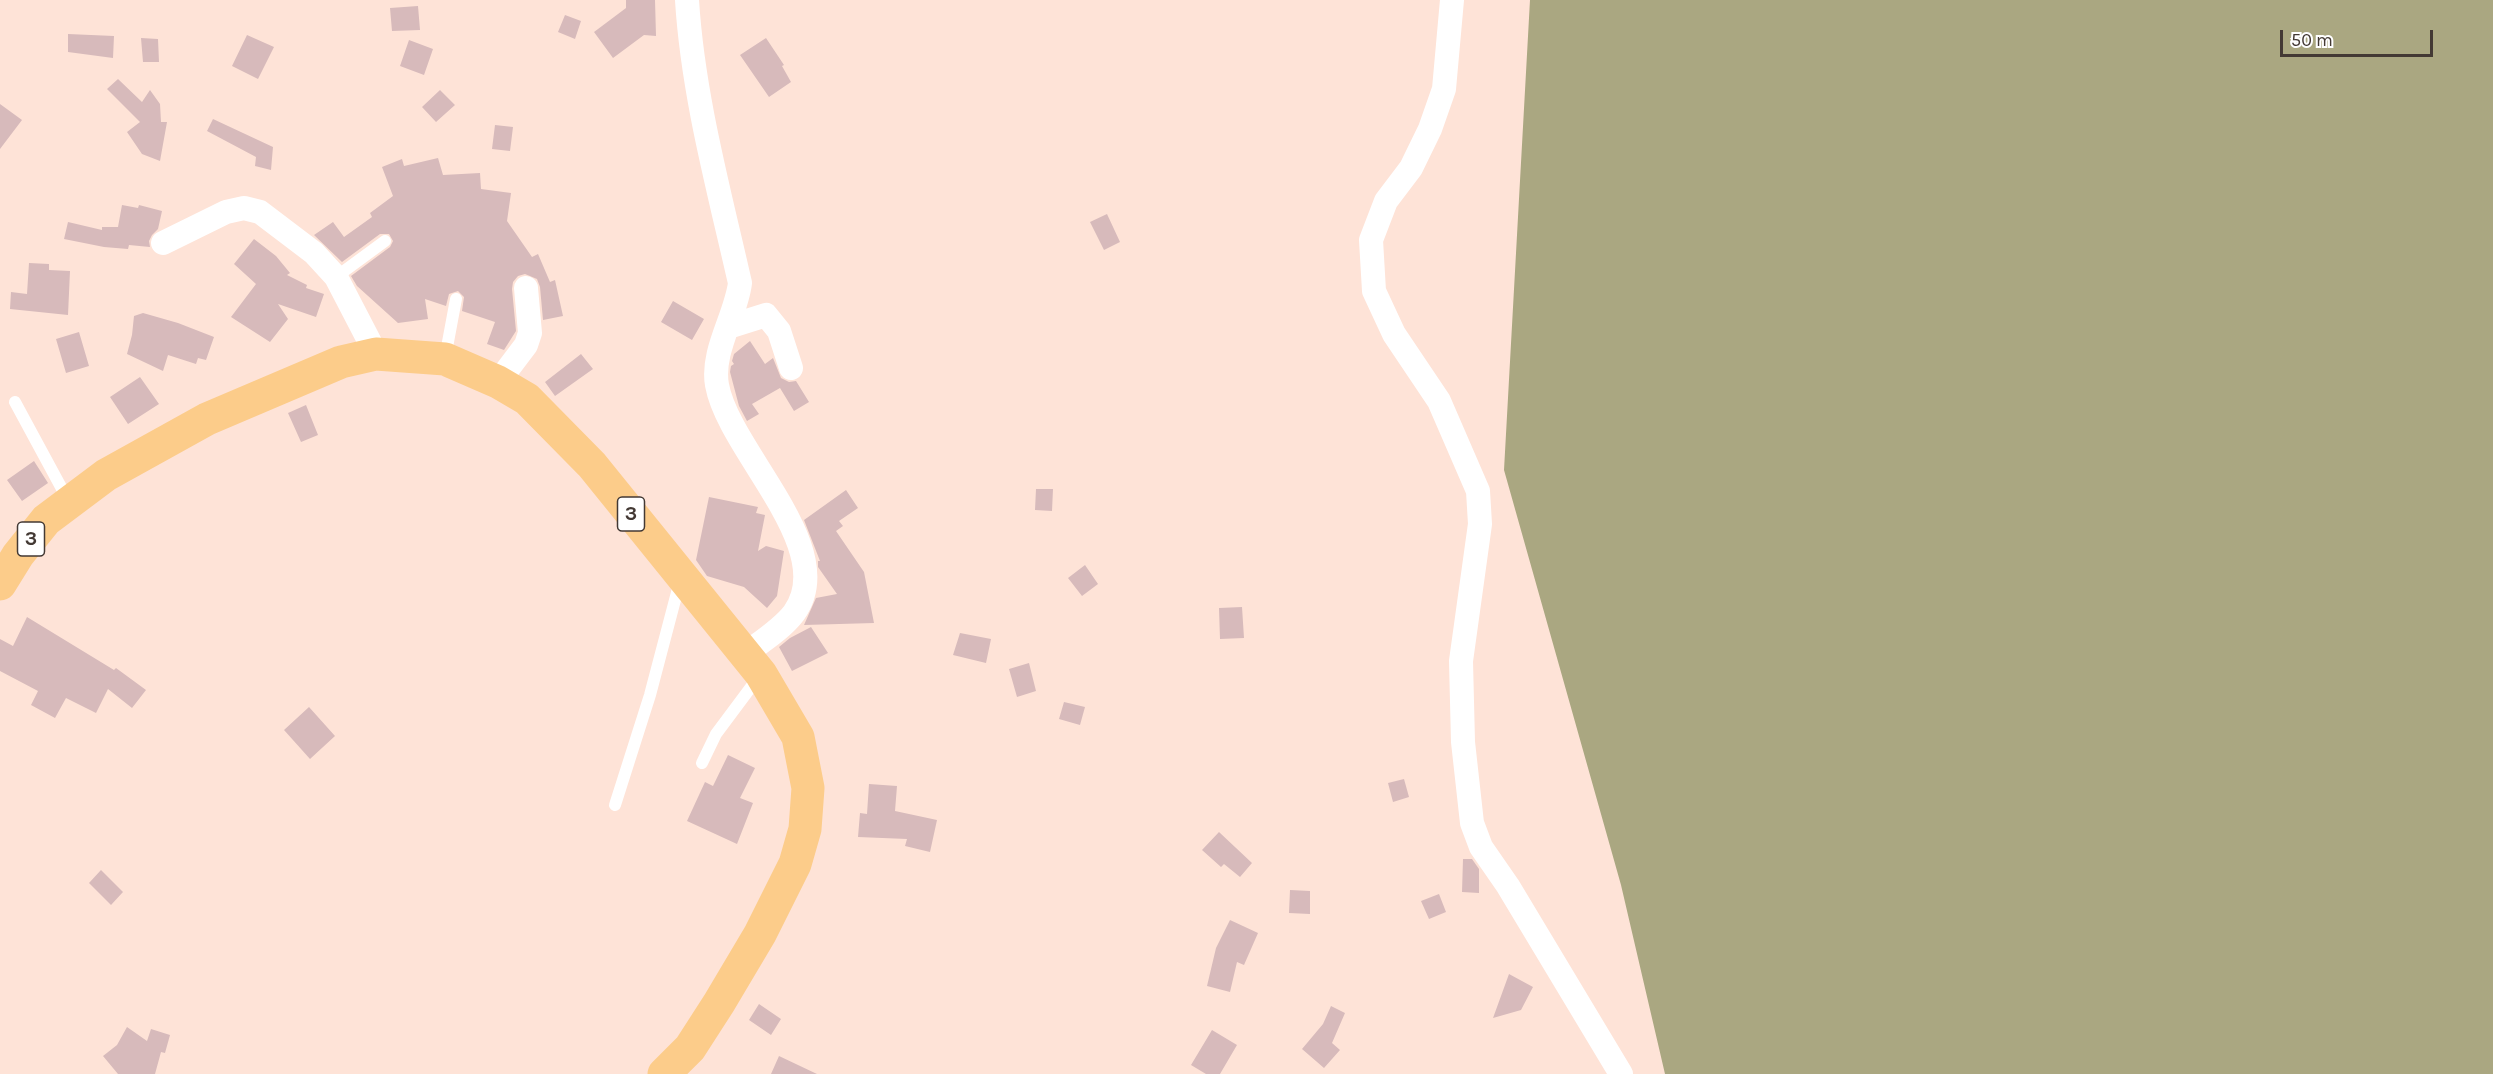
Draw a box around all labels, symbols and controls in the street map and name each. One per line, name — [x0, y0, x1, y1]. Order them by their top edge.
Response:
scale bar — [2283, 18, 2436, 56]
text: 50 m — [2291, 29, 2333, 51]
road number: 3 — [618, 497, 644, 531]
road number: 3 — [18, 522, 44, 556]

